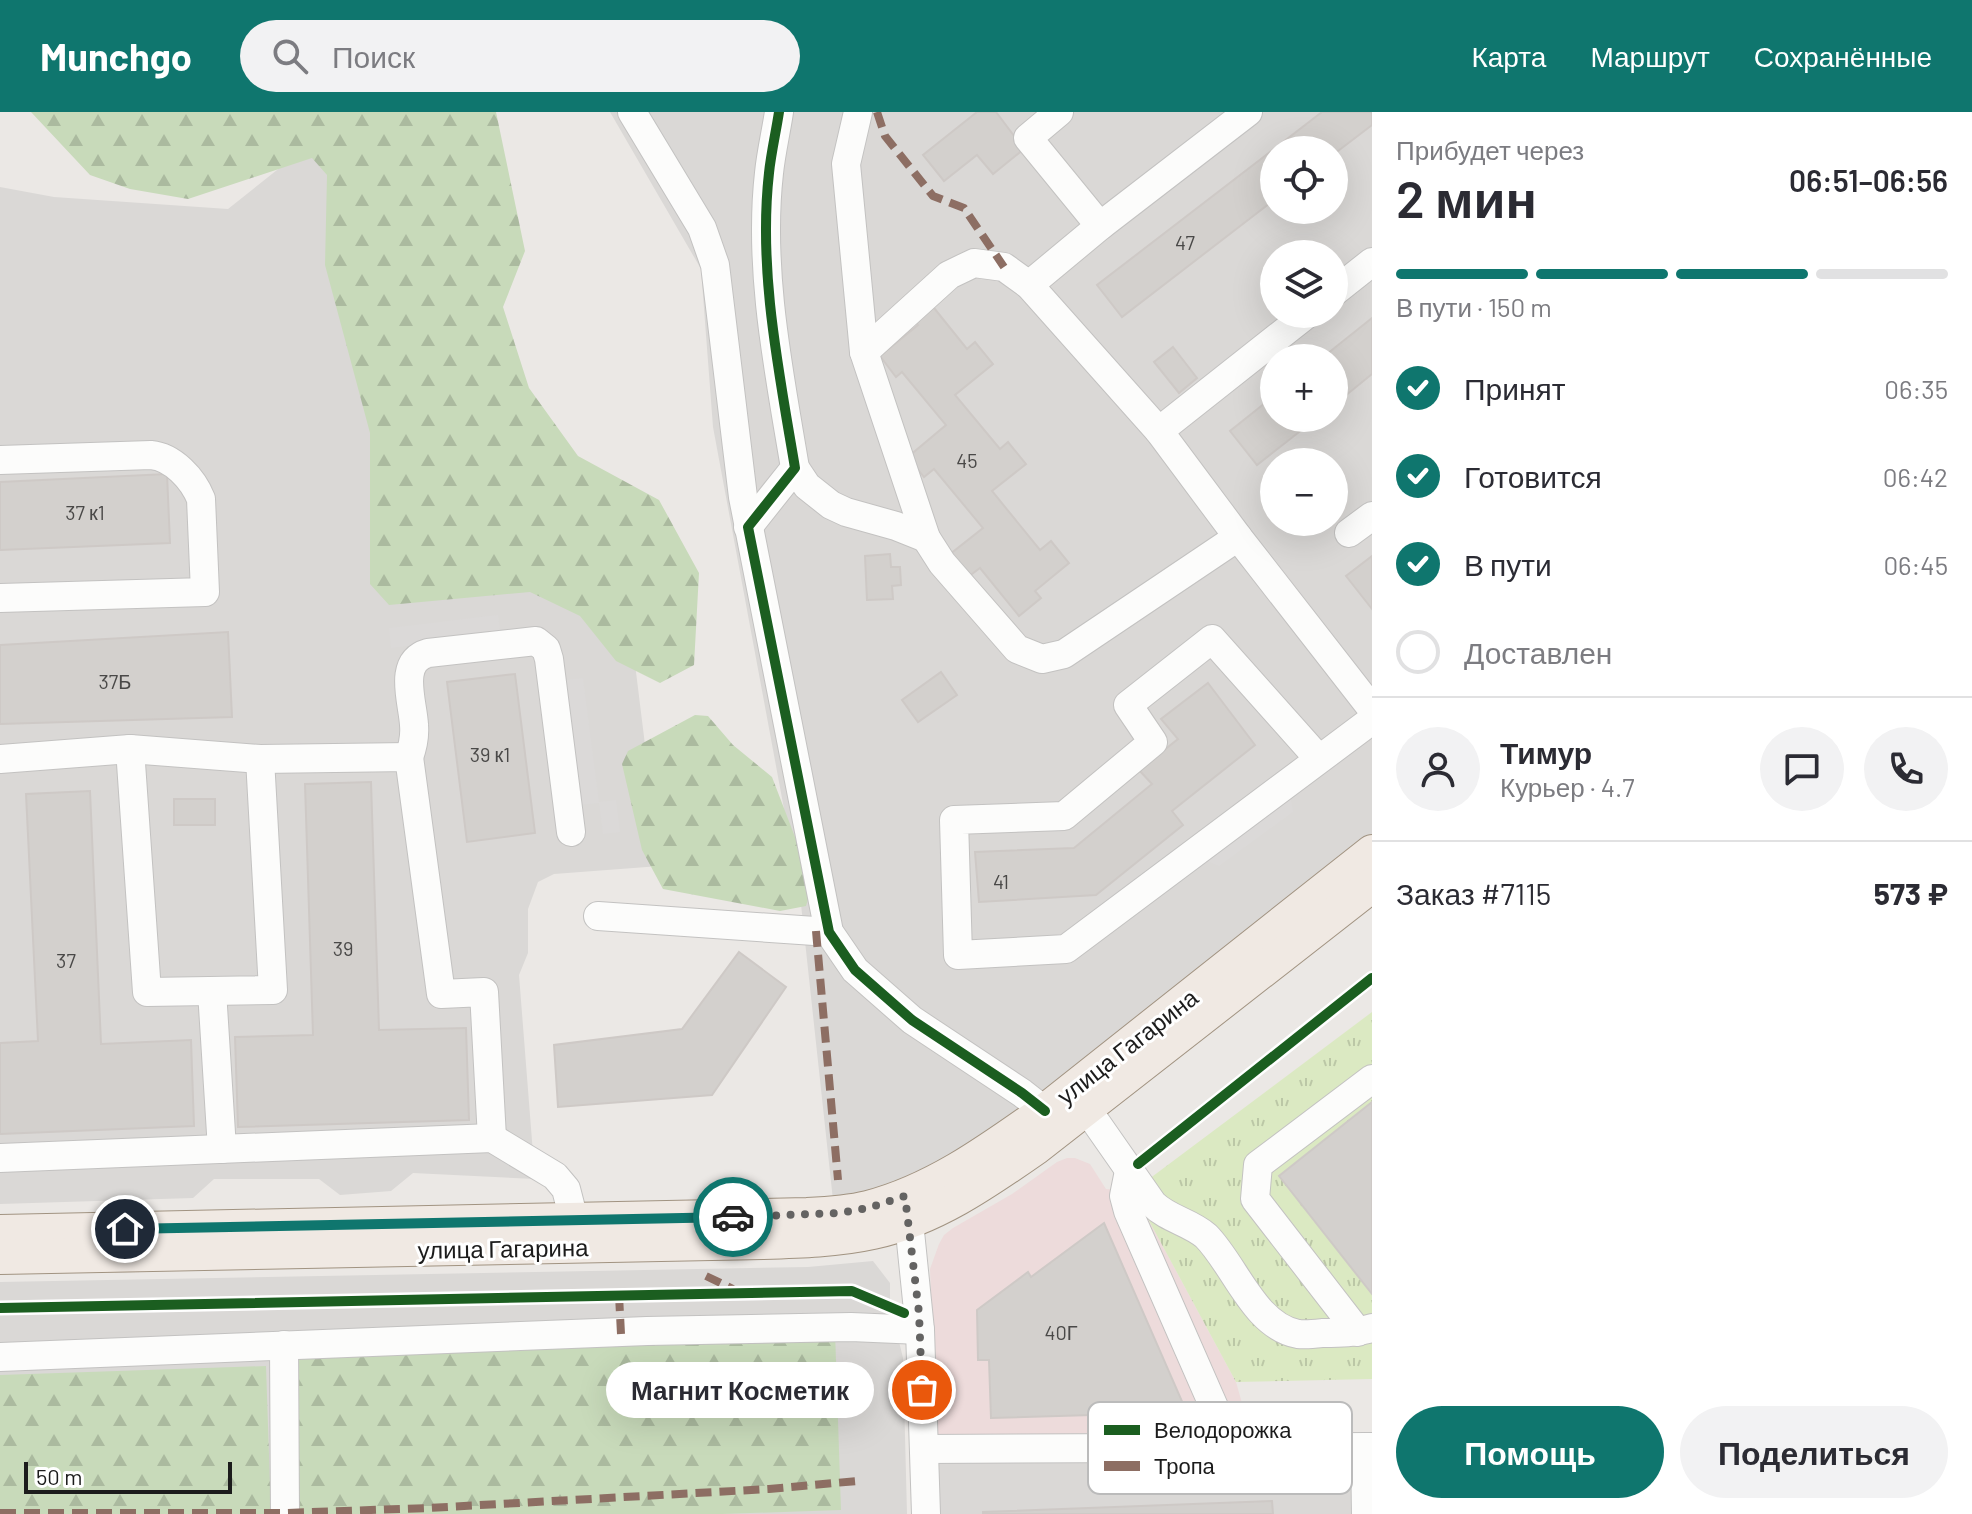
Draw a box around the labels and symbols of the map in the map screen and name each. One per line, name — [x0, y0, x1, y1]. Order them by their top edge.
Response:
house number: 47 — [1175, 230, 1195, 254]
house number: 45 — [956, 448, 978, 472]
house number: 37 к1 — [65, 500, 105, 524]
house number: 37Б — [99, 669, 131, 693]
house number: 39 к1 — [470, 742, 510, 766]
house number: 41 — [993, 869, 1009, 893]
house number: 39 — [333, 936, 353, 960]
house number: 37 — [56, 948, 76, 972]
street label: улица Гагарина — [1051, 982, 1204, 1110]
courier — [693, 1177, 773, 1257]
pin — [91, 1195, 159, 1263]
street label: улица Гагарина — [417, 1232, 589, 1264]
house number: 40Г — [1044, 1320, 1078, 1344]
pin — [888, 1356, 956, 1424]
callout: Магнит Косметик — [606, 1362, 874, 1418]
legend — [1088, 1402, 1352, 1494]
text: Велодорожка — [1154, 1416, 1292, 1443]
text: Тропа — [1154, 1452, 1216, 1479]
scale bar — [24, 1458, 232, 1494]

